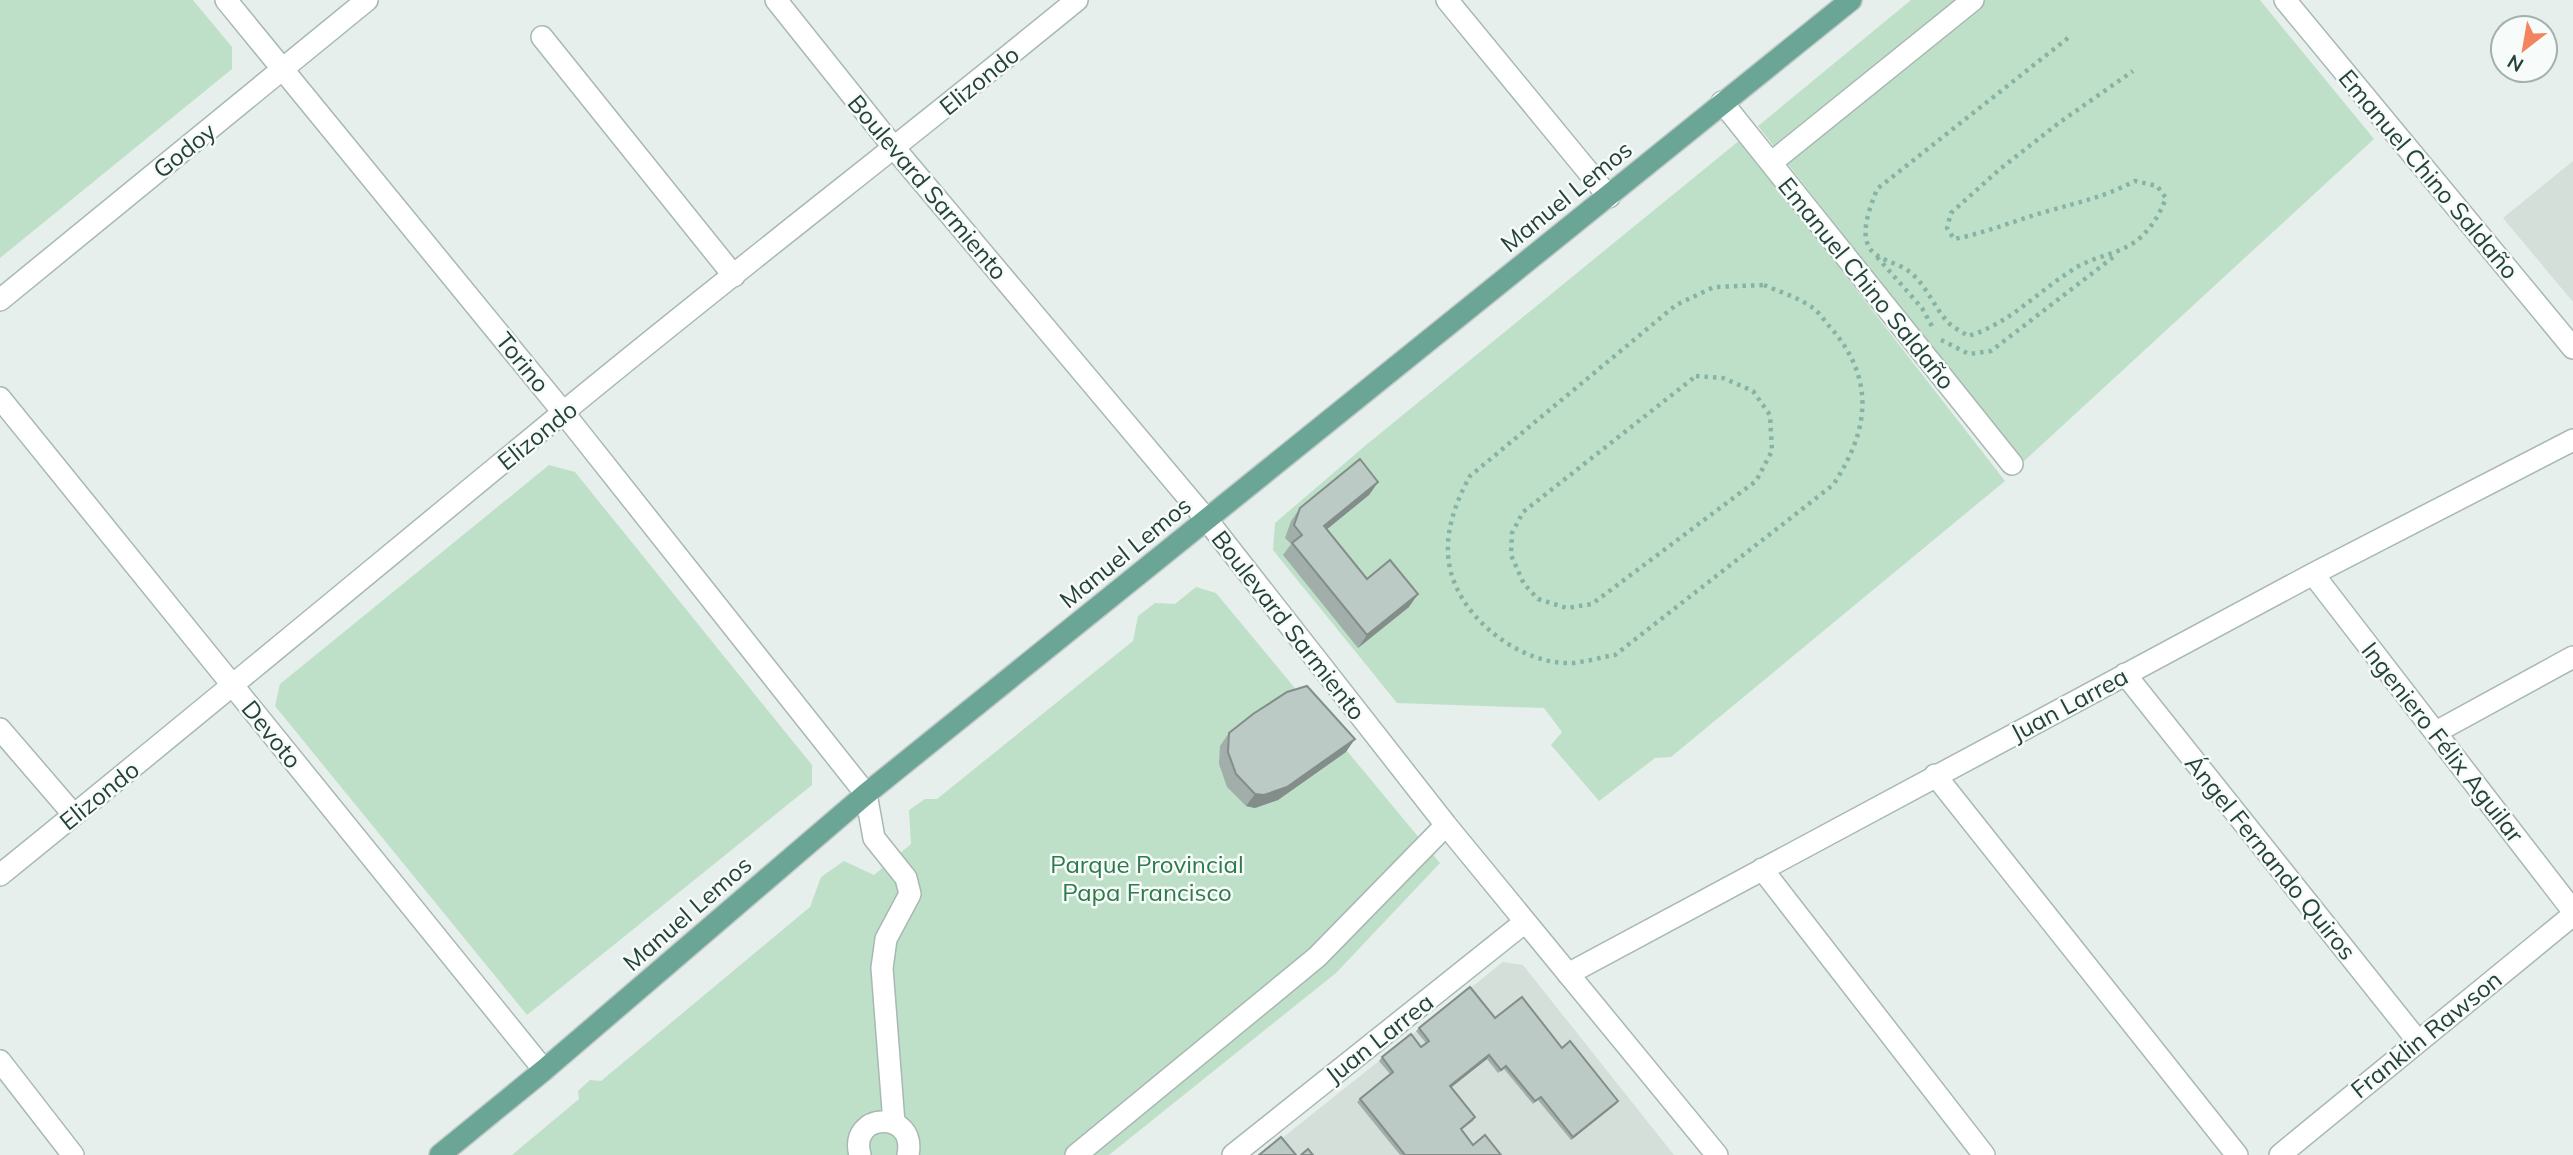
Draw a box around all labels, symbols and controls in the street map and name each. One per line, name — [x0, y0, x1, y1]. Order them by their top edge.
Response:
north arrow — [2489, 14, 2559, 84]
street label: Elizondo — [933, 39, 1025, 121]
text: N — [2503, 50, 2528, 78]
street label: Emanuel Chino Saldaño — [2333, 63, 2525, 285]
street label: Boulevard Sarmiento — [842, 88, 1014, 286]
street label: Godoy — [147, 116, 222, 184]
street label: Manuel Lemos — [1494, 134, 1638, 258]
street label: Emanuel Chino Saldaño — [1772, 171, 1962, 395]
street label: Torino — [490, 326, 556, 398]
street label: Elizondo — [491, 394, 583, 476]
street label: Manuel Lemos — [1053, 490, 1197, 614]
street label: Boulevard Sarmiento — [1206, 524, 1372, 726]
street label: Ingeniero Félix Aguilar — [2355, 636, 2531, 848]
street label: Juan Larrea — [2005, 661, 2133, 747]
street label: Devoto — [235, 694, 309, 774]
street label: Ángel Fernando Quiros — [2179, 748, 2363, 966]
street label: Elizondo — [53, 754, 145, 836]
street label: Manuel Lemos — [617, 849, 757, 977]
park label: Parque Provincial Papa Francisco — [1050, 849, 1244, 907]
street label: Franklin Rawson — [2344, 964, 2508, 1104]
street label: Juan Larrea — [1319, 987, 1439, 1089]

